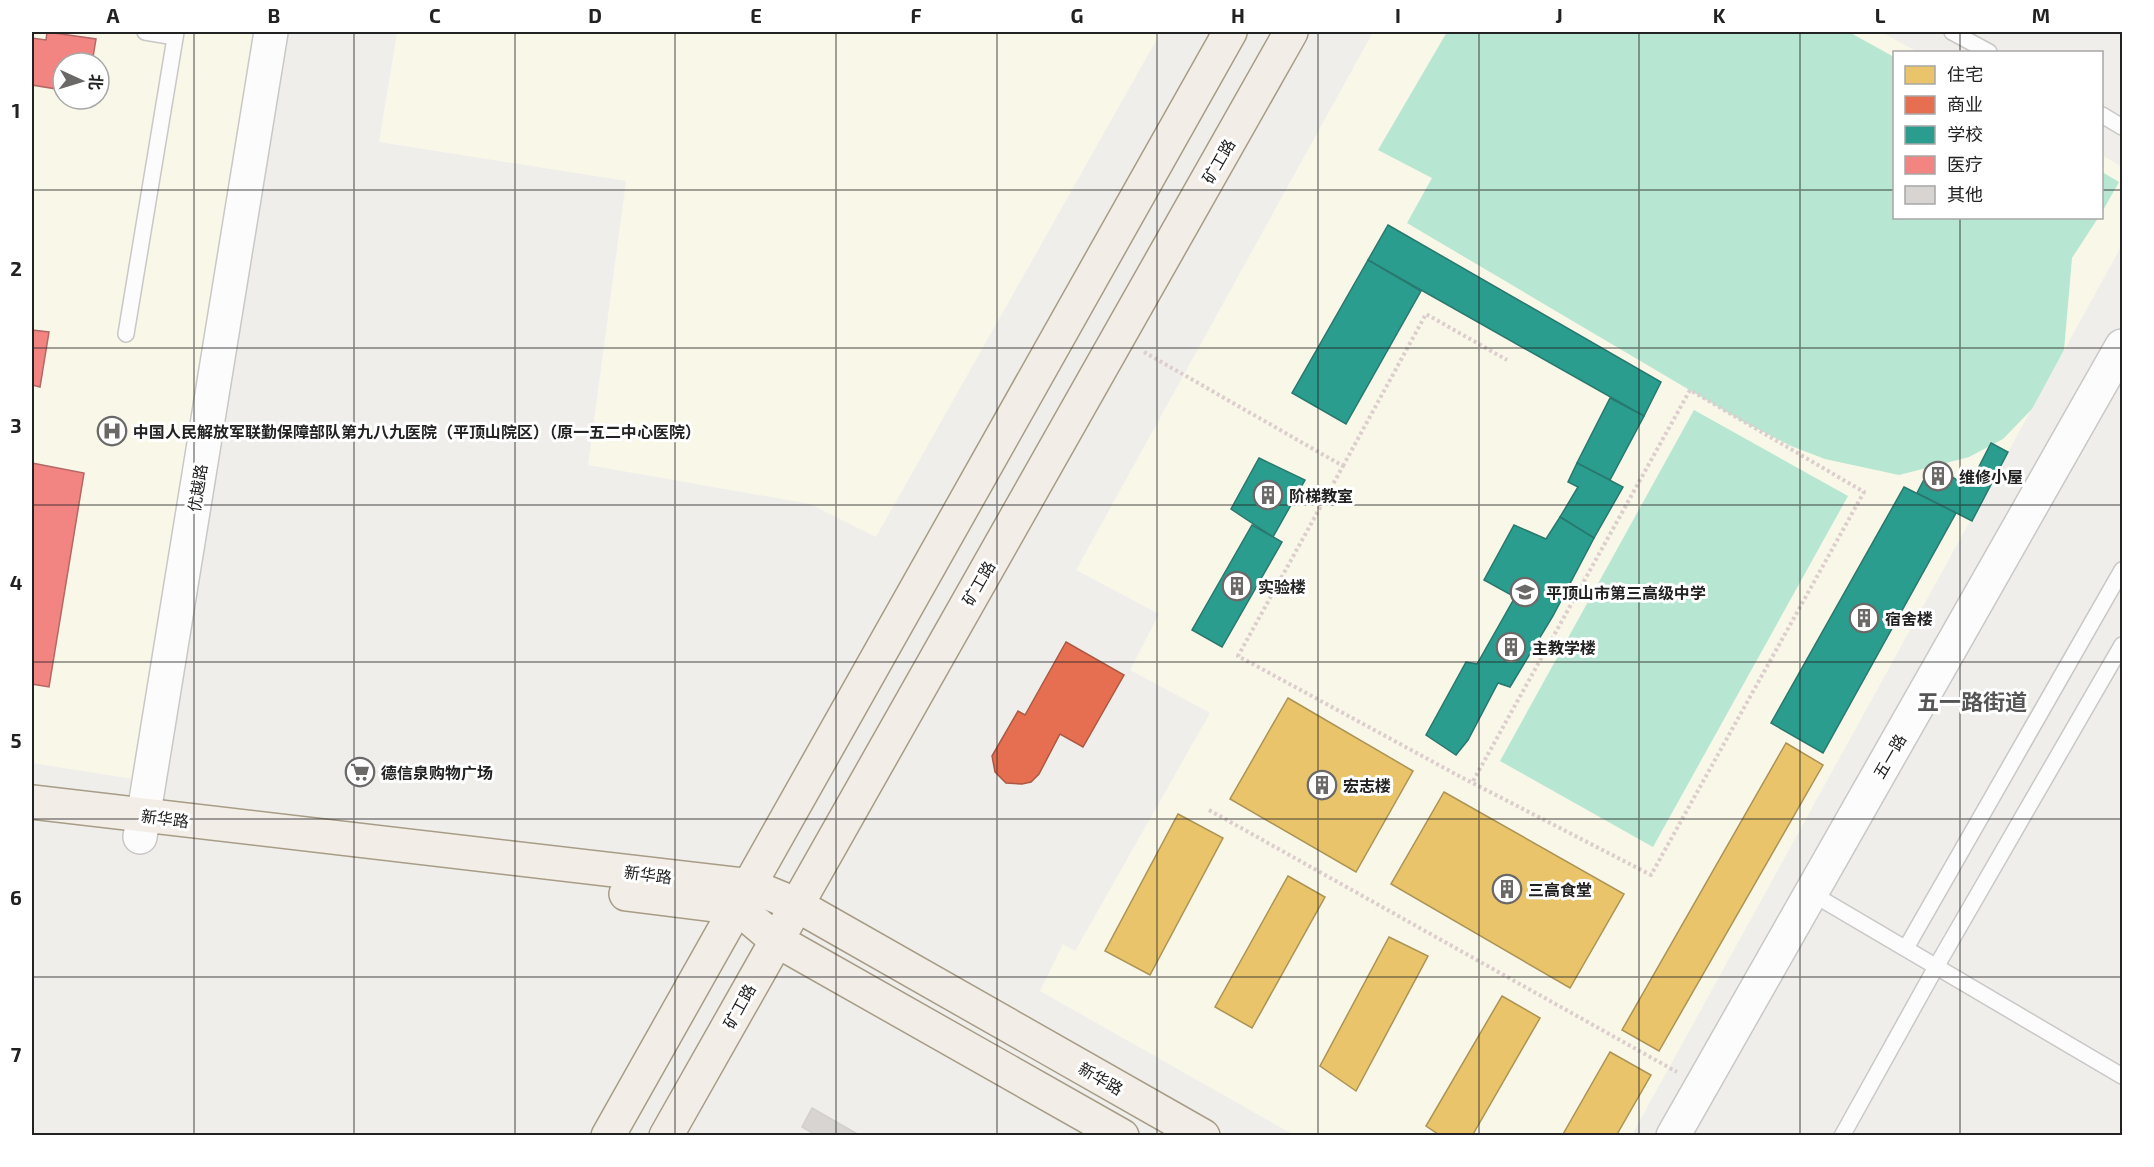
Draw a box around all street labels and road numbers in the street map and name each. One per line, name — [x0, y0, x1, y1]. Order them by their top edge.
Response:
street label: 矿工路 — [1198, 135, 1238, 187]
street label: 优越路 — [184, 463, 210, 513]
street label: 矿工路 — [958, 557, 998, 609]
street label: 五一路 — [1869, 730, 1909, 782]
street label: 新华路 — [140, 806, 190, 830]
street label: 新华路 — [623, 862, 673, 886]
street label: 矿工路 — [719, 980, 759, 1032]
street label: 新华路 — [1075, 1058, 1127, 1098]

